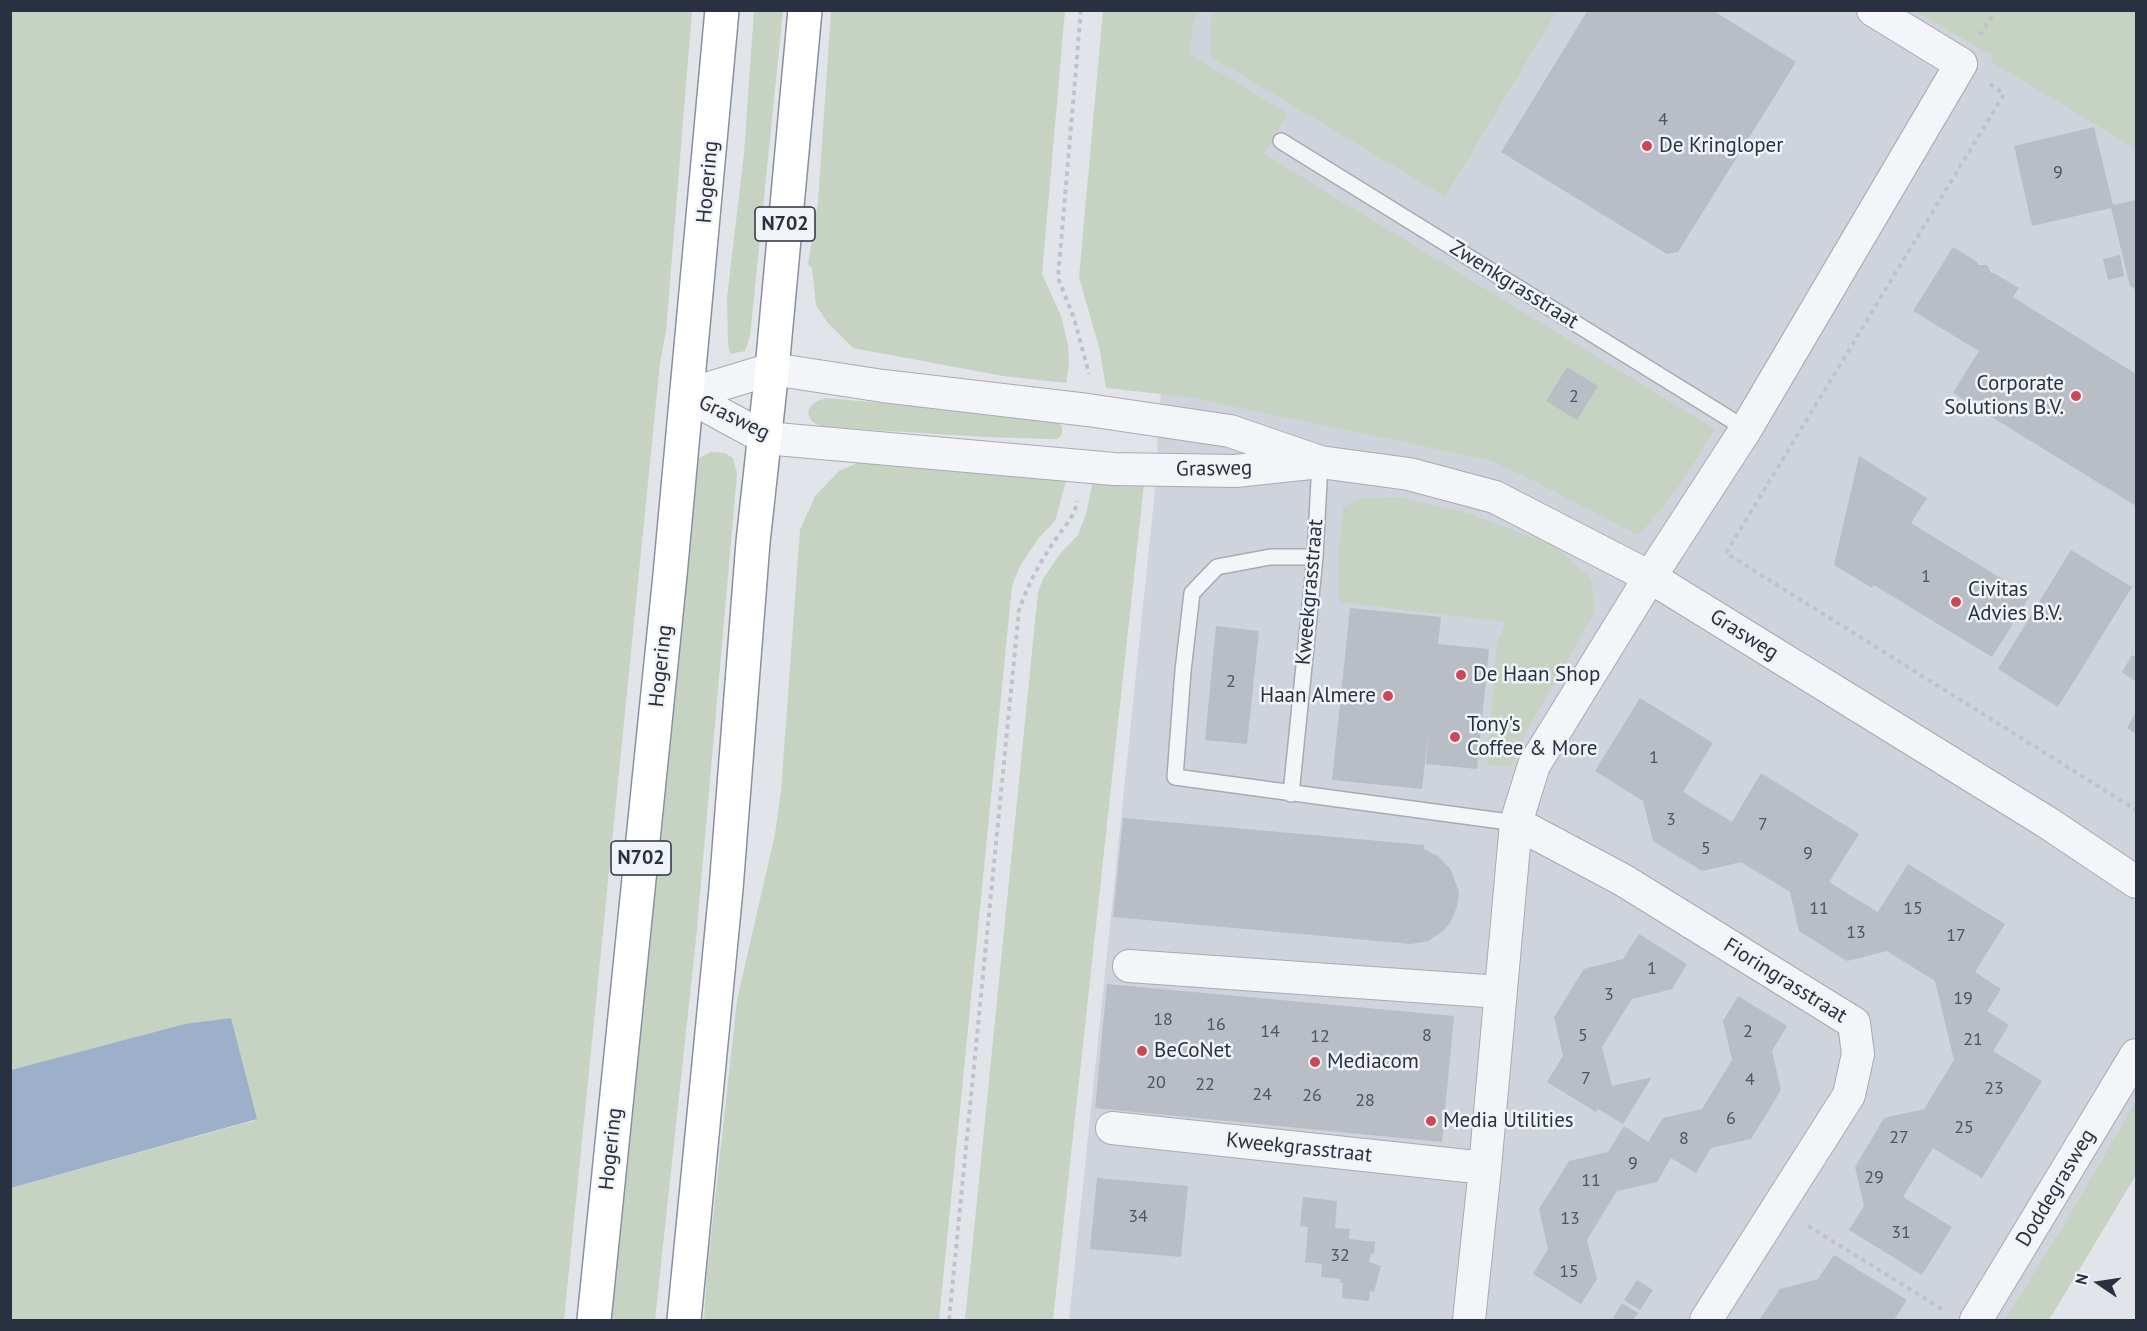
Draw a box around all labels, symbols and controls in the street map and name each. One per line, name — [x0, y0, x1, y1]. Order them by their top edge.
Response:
house number: 4 — [1658, 109, 1668, 131]
place label: De Kringloper — [1659, 133, 1783, 159]
marker: De Kringloper — [1640, 139, 1654, 153]
street label: Hogering — [692, 140, 724, 224]
house number: 9 — [2053, 162, 2063, 184]
road number: N702 — [755, 207, 815, 241]
street label: Zwenkgrasstraat — [1445, 235, 1583, 335]
place label: Corporate Solutions B.V. — [1944, 371, 2064, 421]
house number: 2 — [1569, 386, 1579, 408]
marker: Corporate Solutions B.V. — [2069, 389, 2083, 403]
street label: Grasweg — [694, 390, 774, 446]
street label: Grasweg — [1176, 456, 1252, 482]
street label: Kweekgrasstraat — [1291, 518, 1329, 666]
house number: 1 — [1921, 566, 1931, 588]
place label: Civitas Advies B.V. — [1968, 577, 2062, 627]
marker: Civitas Advies B.V. — [1949, 595, 1963, 609]
street label: Grasweg — [1705, 604, 1783, 666]
street label: Hogering — [644, 623, 678, 709]
place label: De Haan Shop — [1473, 662, 1600, 688]
marker: De Haan Shop — [1454, 668, 1468, 682]
house number: 2 — [1226, 671, 1236, 693]
place label: Haan Almere — [1260, 683, 1376, 709]
marker: Haan Almere — [1381, 689, 1395, 703]
place label: Tony's Coffee & More — [1467, 712, 1598, 762]
marker: Tony's Coffee & More — [1448, 730, 1462, 744]
house number: 1 — [1649, 747, 1659, 769]
house number: 3 — [1666, 809, 1676, 831]
house number: 7 — [1758, 814, 1768, 836]
house number: 5 — [1701, 838, 1711, 860]
road number: N702 — [611, 841, 671, 875]
house number: 9 — [1803, 843, 1813, 865]
house number: 11 — [1809, 898, 1829, 920]
house number: 15 — [1903, 898, 1923, 920]
house number: 13 — [1846, 922, 1866, 944]
house number: 17 — [1946, 925, 1966, 947]
street label: Fioringrasstraat — [1719, 933, 1851, 1029]
house number: 1 — [1647, 958, 1657, 980]
house number: 3 — [1604, 984, 1614, 1006]
house number: 19 — [1953, 988, 1973, 1010]
house number: 18 — [1153, 1009, 1173, 1031]
house number: 16 — [1206, 1014, 1226, 1036]
house number: 14 — [1260, 1021, 1280, 1043]
house number: 2 — [1743, 1021, 1753, 1043]
house number: 8 — [1422, 1025, 1432, 1047]
house number: 5 — [1578, 1025, 1588, 1047]
house number: 12 — [1310, 1026, 1330, 1048]
house number: 21 — [1963, 1029, 1983, 1051]
place label: BeCoNet — [1154, 1038, 1231, 1064]
marker: BeCoNet — [1135, 1044, 1149, 1058]
place label: Mediacom — [1327, 1049, 1419, 1075]
marker: Mediacom — [1308, 1055, 1322, 1069]
house number: 7 — [1581, 1068, 1591, 1090]
house number: 4 — [1745, 1069, 1755, 1091]
house number: 20 — [1146, 1072, 1166, 1094]
house number: 22 — [1195, 1074, 1215, 1096]
house number: 23 — [1984, 1078, 2004, 1100]
house number: 24 — [1252, 1084, 1272, 1106]
house number: 26 — [1302, 1085, 1322, 1107]
house number: 28 — [1355, 1090, 1375, 1112]
street label: Hogering — [594, 1106, 628, 1192]
place label: Media Utilities — [1443, 1108, 1574, 1134]
house number: 6 — [1726, 1108, 1736, 1130]
marker: Media Utilities — [1424, 1114, 1438, 1128]
house number: 25 — [1954, 1117, 1974, 1139]
street label: Doddegrasweg — [2011, 1125, 2101, 1251]
house number: 27 — [1889, 1127, 1909, 1149]
street label: Kweekgrasstraat — [1225, 1128, 1373, 1168]
house number: 8 — [1679, 1128, 1689, 1150]
house number: 9 — [1628, 1153, 1638, 1175]
house number: 29 — [1864, 1167, 1884, 1189]
house number: 11 — [1581, 1170, 1601, 1192]
house number: 34 — [1128, 1206, 1148, 1228]
house number: 13 — [1560, 1208, 1580, 1230]
house number: 31 — [1891, 1222, 1911, 1244]
house number: 32 — [1330, 1245, 1350, 1267]
north arrow — [2069, 1253, 2129, 1313]
house number: 15 — [1559, 1261, 1579, 1283]
text: N — [2071, 1272, 2092, 1286]

